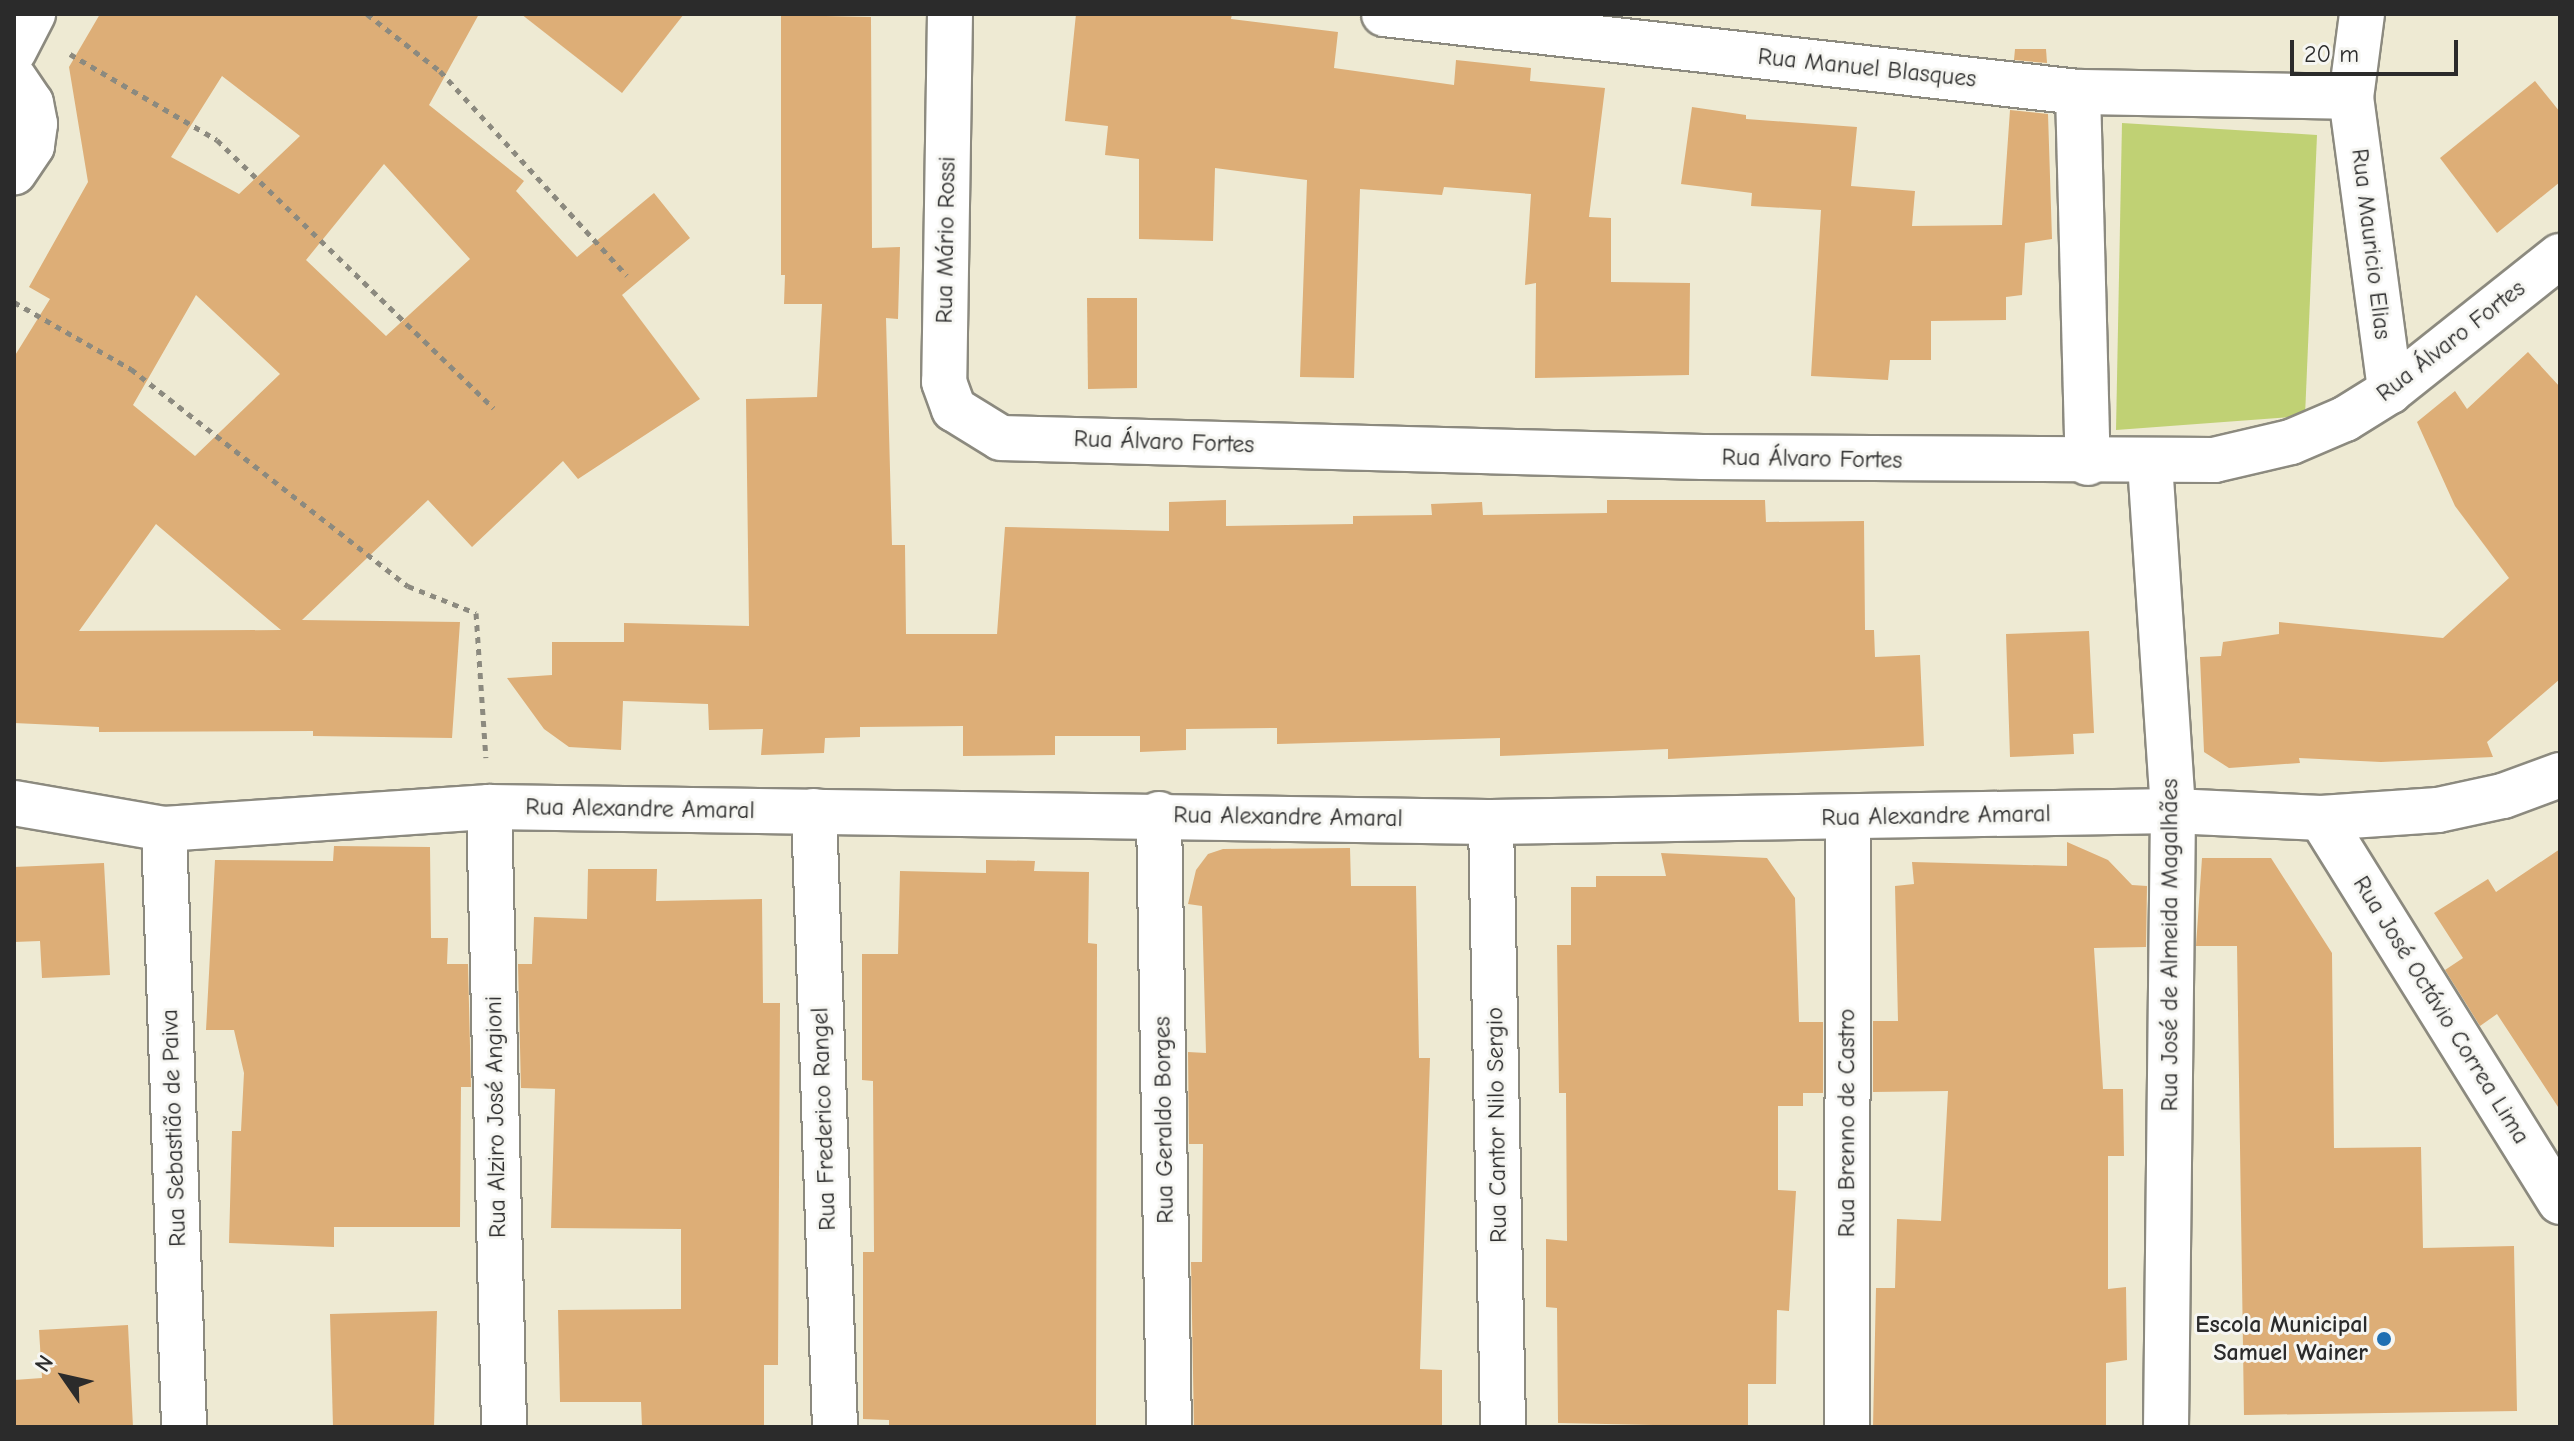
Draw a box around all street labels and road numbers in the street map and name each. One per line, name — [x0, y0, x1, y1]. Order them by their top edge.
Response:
street label: Rua Manuel Blasques — [1756, 42, 1978, 94]
street label: Rua Mauricio Elias — [2345, 147, 2397, 341]
street label: Rua Mário Rossi — [930, 156, 962, 324]
street label: Rua Álvaro Fortes — [2371, 274, 2531, 408]
street label: Rua Álvaro Fortes — [1073, 424, 1255, 460]
street label: Rua Álvaro Fortes — [1721, 443, 1903, 475]
street label: Rua José de Almeida Magalhães — [2156, 779, 2184, 1111]
street label: Rua Alexandre Amaral — [525, 793, 755, 825]
street label: Rua Alexandre Amaral — [1821, 800, 2051, 832]
street label: Rua Alexandre Amaral — [1173, 801, 1403, 833]
street label: Rua José Octávio Correa Lima — [2347, 871, 2535, 1149]
street label: Rua Alziro José Angioni — [479, 996, 513, 1238]
street label: Rua Frederico Rangel — [806, 1007, 842, 1231]
street label: Rua Cantor Nilo Sergio — [1481, 1007, 1513, 1243]
street label: Rua Sebastião de Paiva — [155, 1009, 193, 1247]
street label: Rua Brenno de Castro — [1833, 1009, 1861, 1237]
street label: Rua Geraldo Borges — [1148, 1016, 1180, 1224]

